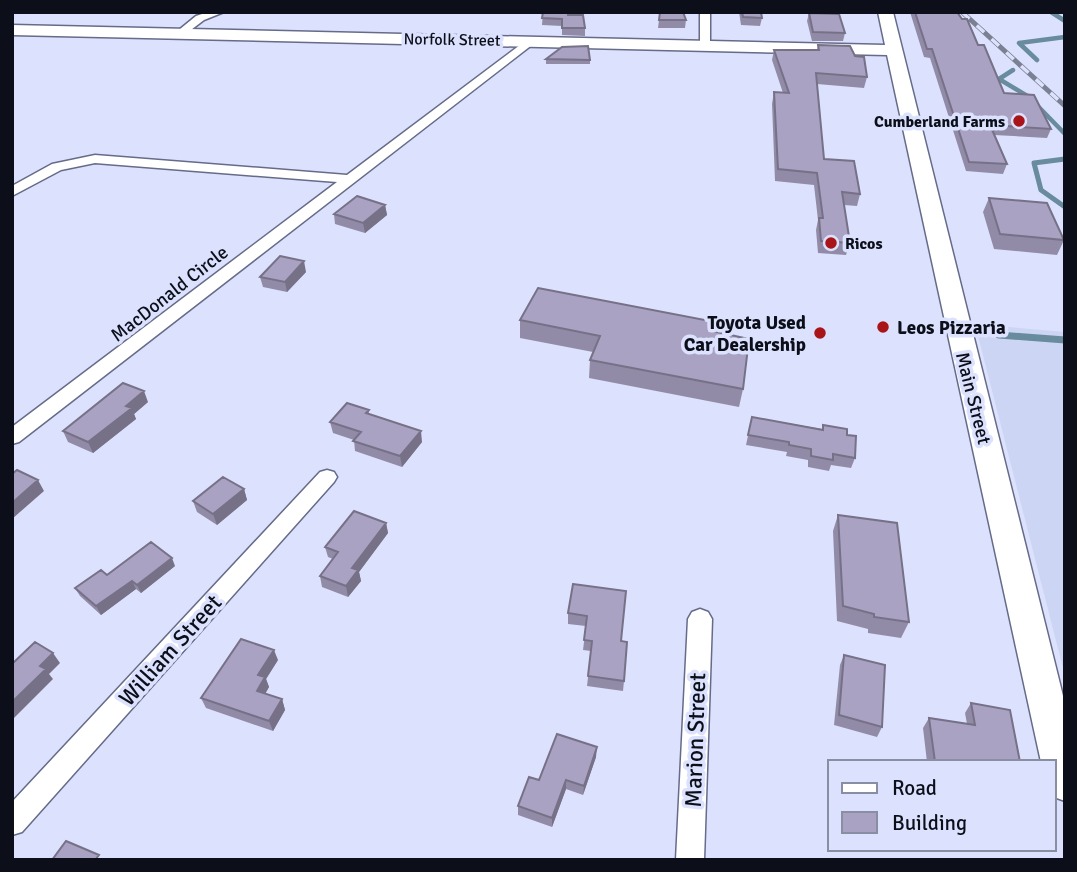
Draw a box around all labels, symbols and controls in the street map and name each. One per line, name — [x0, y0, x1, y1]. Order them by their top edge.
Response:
street label: Norfolk Street — [403, 29, 501, 51]
place label: Cumberland Farms — [874, 112, 1005, 132]
marker: Cumberland Farms — [1011, 113, 1027, 129]
place label: Ricos — [845, 234, 883, 254]
marker: Ricos — [823, 235, 839, 251]
street label: MacDonald Circle — [106, 240, 233, 347]
place label: Toyota Used Car Dealership — [684, 311, 806, 357]
place label: Leos Pizzaria — [897, 316, 1006, 340]
marker: Leos Pizzaria — [875, 319, 891, 335]
marker: Toyota Used Car Dealership — [812, 325, 828, 341]
street label: Main Street — [950, 350, 996, 447]
street label: William Street — [113, 589, 228, 712]
street label: Marion Street — [679, 672, 712, 808]
legend — [828, 760, 1056, 851]
text: Road — [892, 775, 937, 801]
text: Building — [892, 810, 967, 836]

